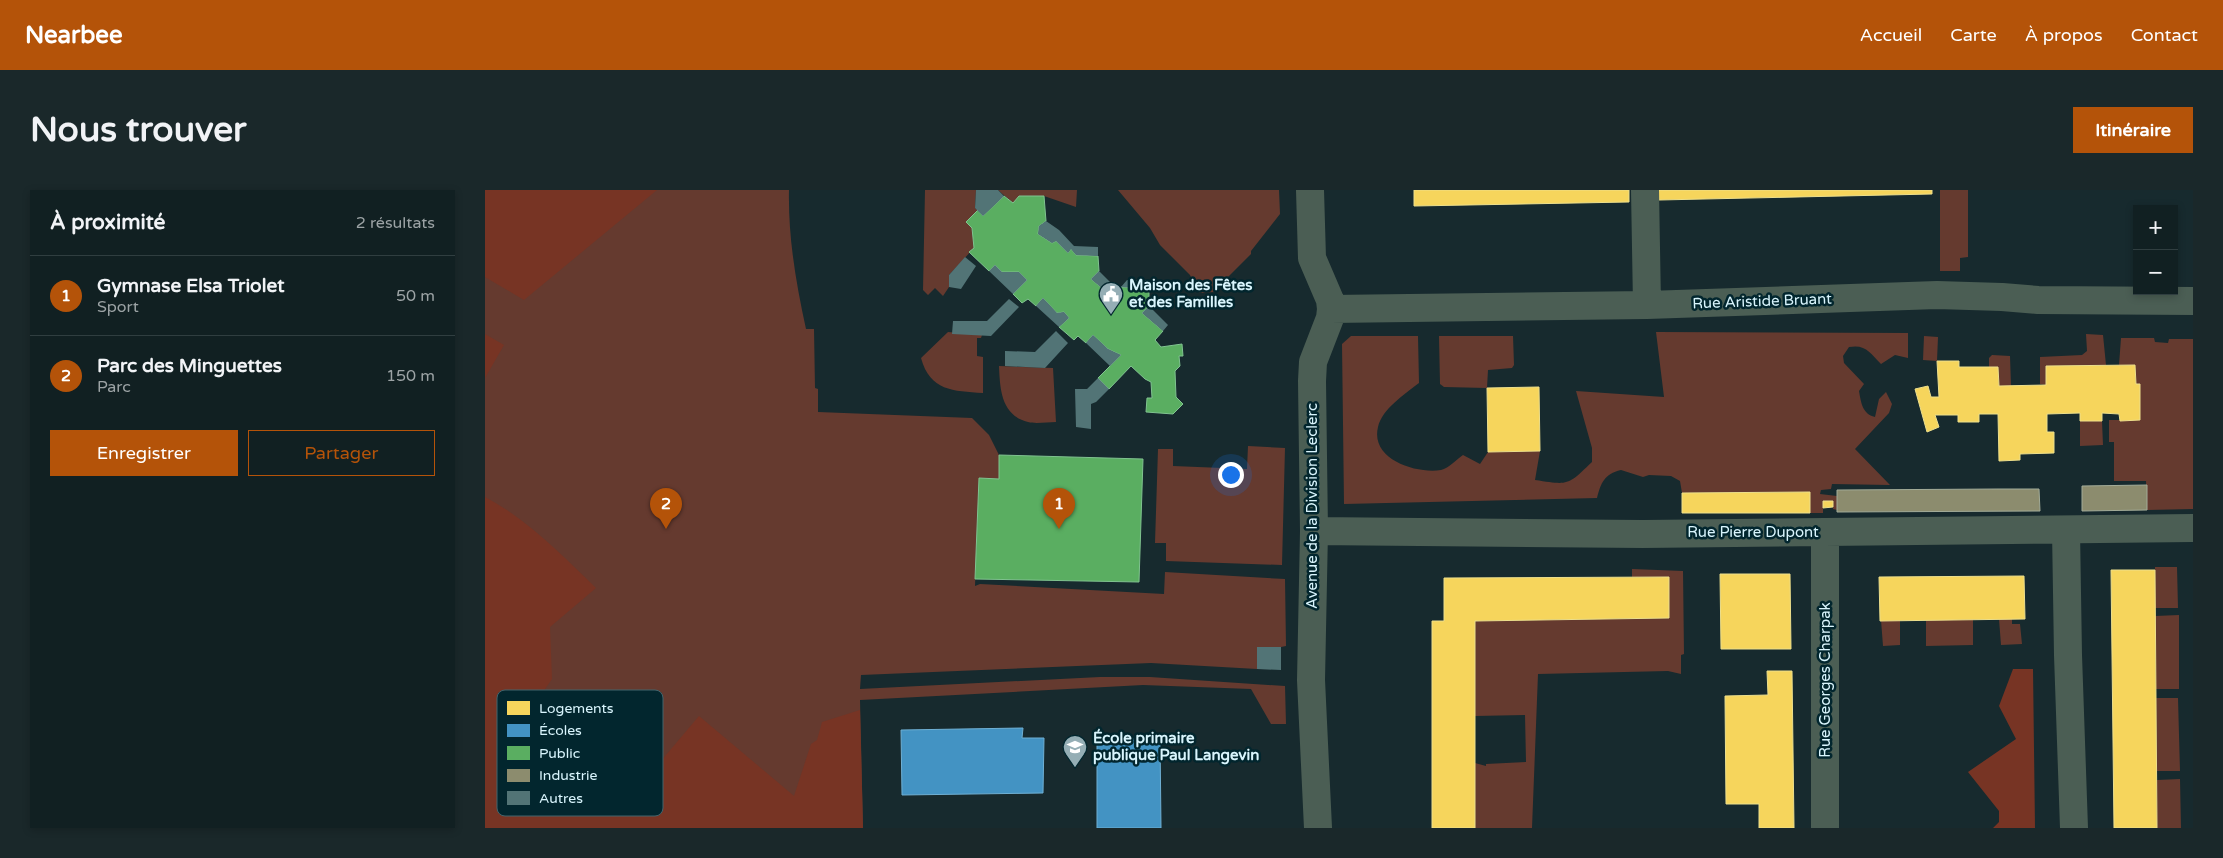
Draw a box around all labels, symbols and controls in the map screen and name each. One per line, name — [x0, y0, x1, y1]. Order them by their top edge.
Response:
text: Nearbee — [25, 21, 123, 50]
text: Accueil — [1860, 24, 1922, 46]
text: Carte — [1950, 24, 1997, 46]
text: À propos — [2025, 24, 2103, 46]
text: Contact — [2131, 24, 2198, 46]
button: Itinéraire — [2073, 107, 2193, 153]
text: Nous trouver — [30, 109, 246, 151]
map controls — [2133, 205, 2178, 295]
button: + — [2133, 205, 2178, 250]
text: À proximité — [50, 210, 165, 235]
text: 2 résultats — [356, 213, 435, 233]
button: − — [2133, 250, 2178, 295]
text: Gymnase Elsa Triolet — [97, 275, 284, 297]
place label: Maison des Fêtes et des Familles — [1129, 276, 1252, 311]
public building icon: Maison des Fêtes et des Familles — [1098, 281, 1124, 315]
text: 1 — [61, 286, 71, 306]
text: 50 m — [396, 286, 435, 306]
street label: Rue Aristide Bruant — [1692, 290, 1832, 312]
text: Sport — [97, 297, 139, 317]
text: Parc des Minguettes — [97, 355, 282, 377]
text: 2 — [61, 366, 71, 386]
text: 150 m — [386, 366, 435, 386]
text: Parc — [97, 377, 131, 397]
street label: Avenue de la Division Leclerc — [1303, 403, 1321, 609]
button: Enregistrer — [50, 430, 238, 476]
button: Partager — [248, 430, 435, 476]
your location — [1218, 462, 1244, 488]
pin: 2 — [650, 488, 682, 529]
pin: 1 — [1043, 488, 1075, 529]
street label: Rue Pierre Dupont — [1687, 523, 1819, 541]
street label: Rue Georges Charpak — [1816, 602, 1834, 758]
legend — [497, 690, 663, 816]
text: Logements — [539, 700, 614, 717]
text: Écoles — [539, 722, 582, 739]
place label: École primaire publique Paul Langevin — [1093, 728, 1259, 765]
school or university icon: École primaire publique Paul Langevin — [1062, 734, 1088, 768]
text: Public — [539, 745, 580, 762]
text: Industrie — [539, 767, 598, 784]
text: Autres — [539, 790, 583, 807]

